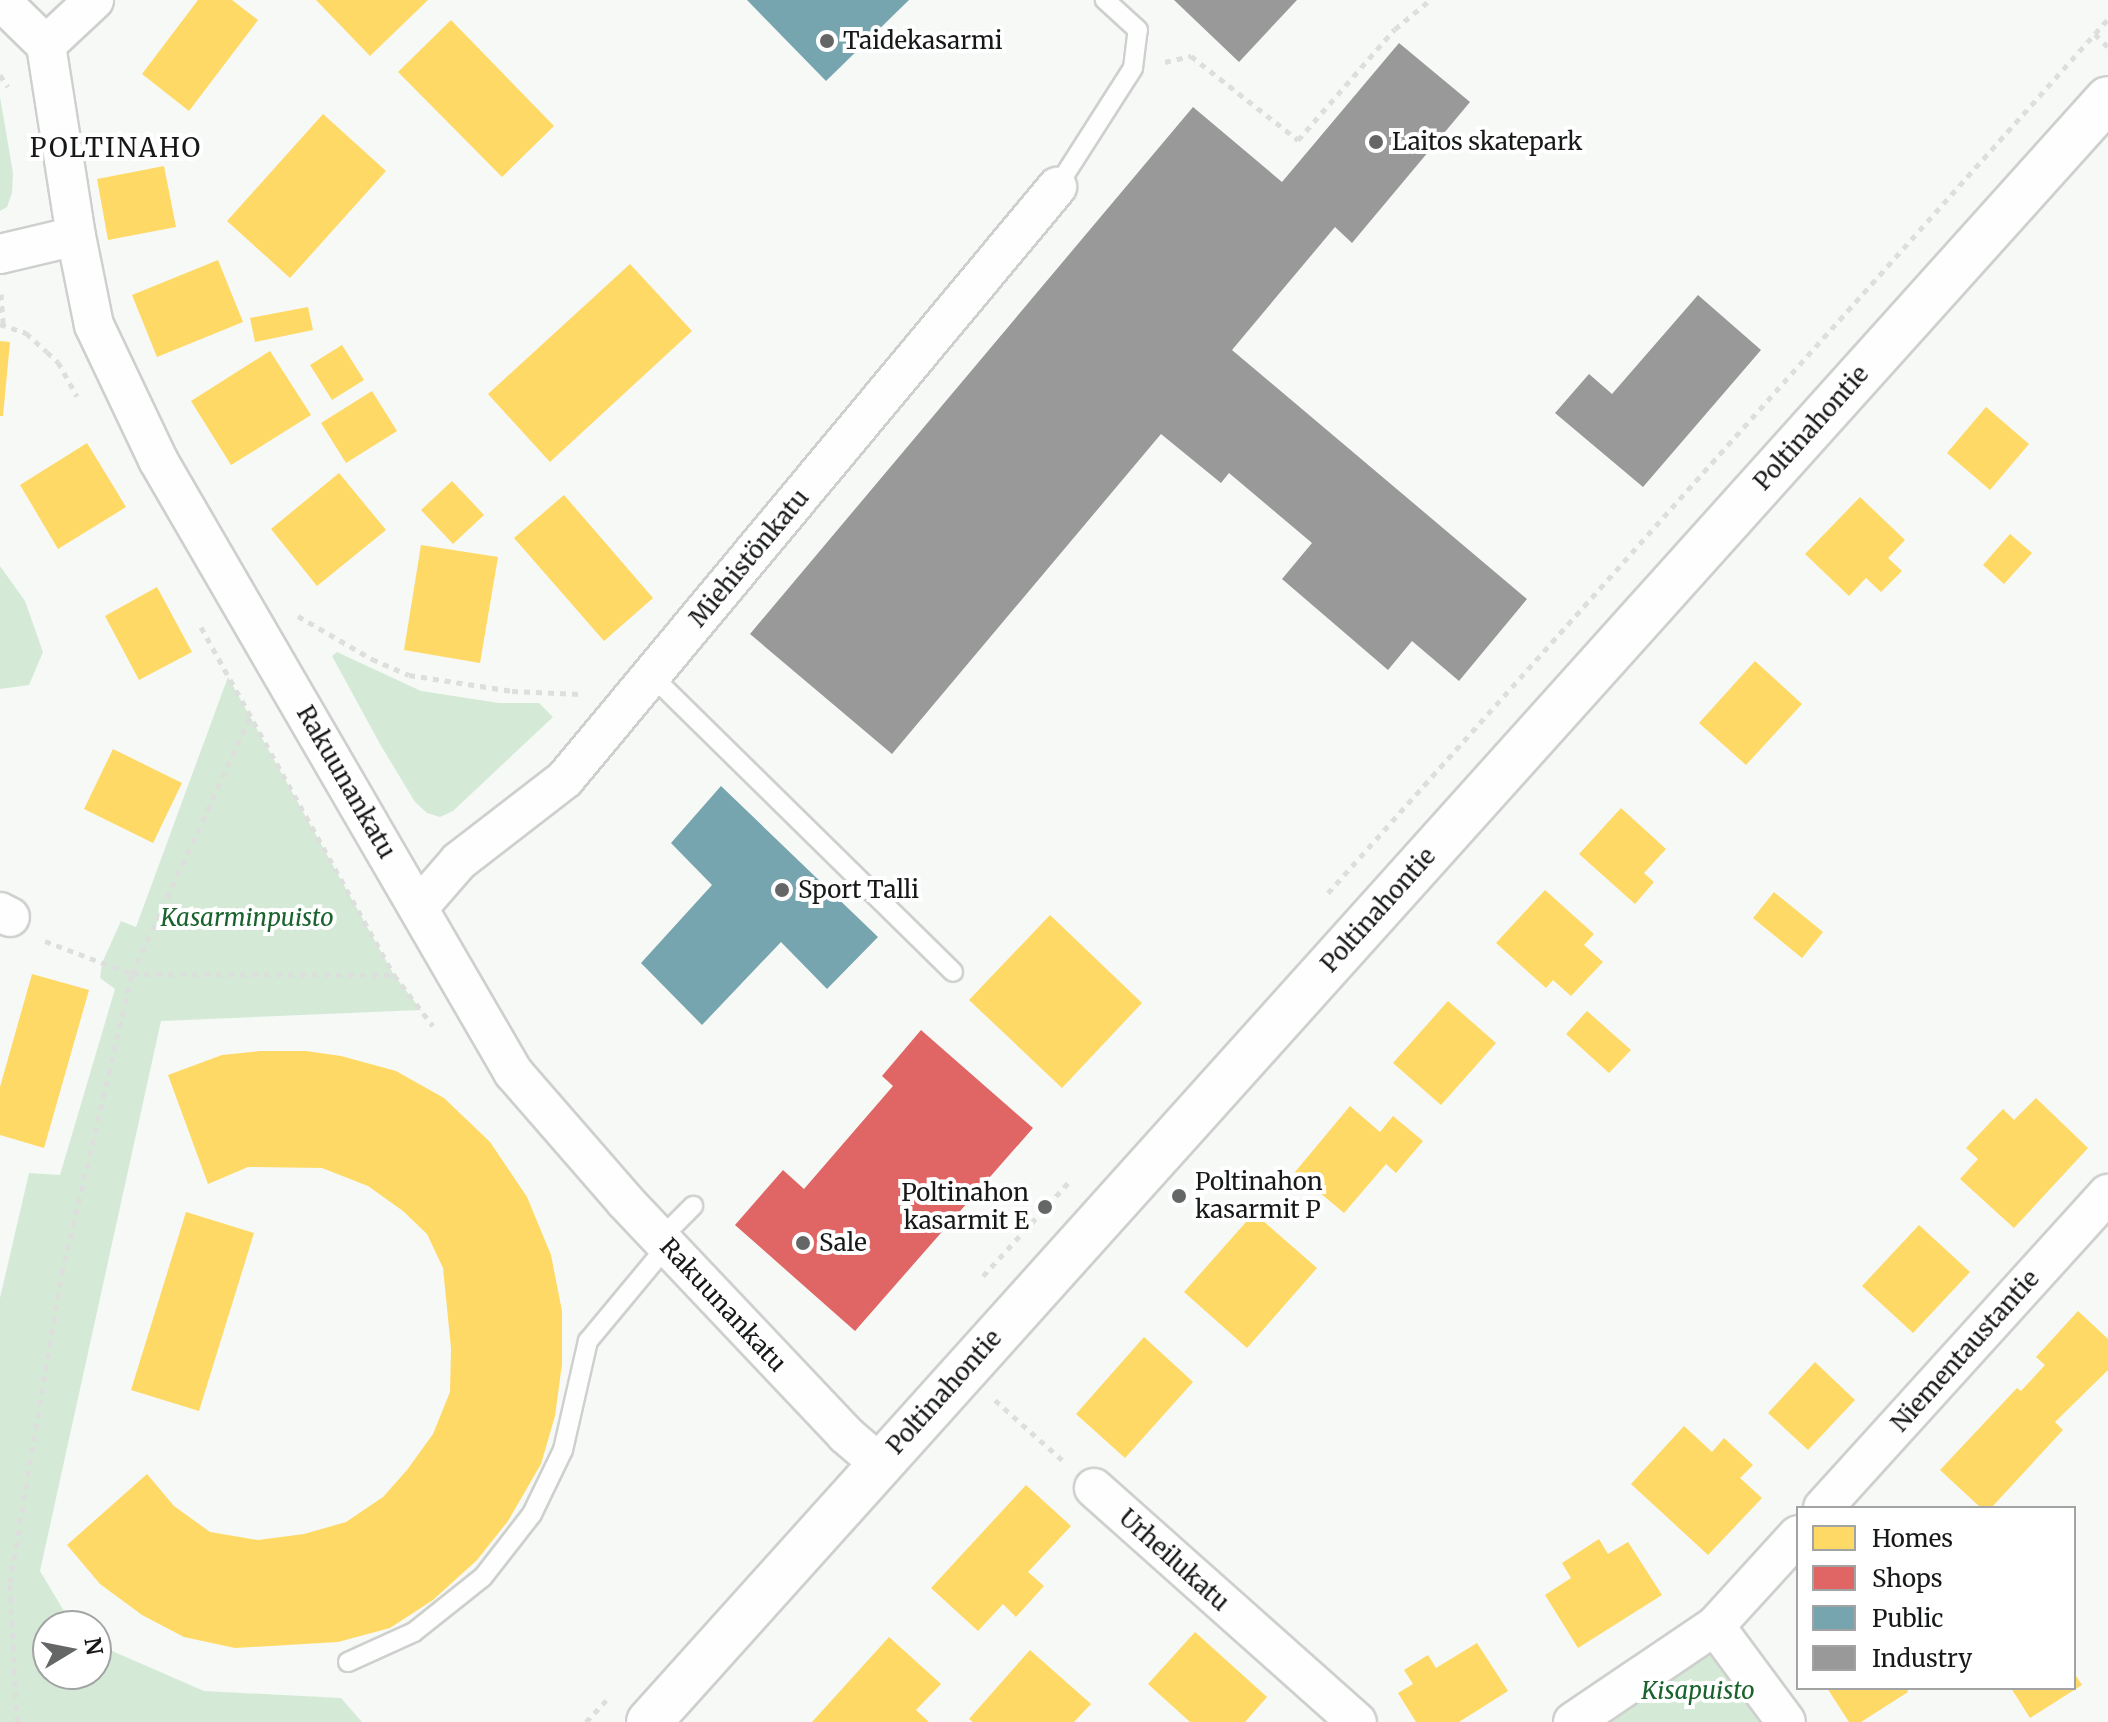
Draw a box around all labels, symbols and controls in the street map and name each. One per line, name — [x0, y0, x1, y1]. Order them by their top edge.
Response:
place label: Taidekasarmi — [843, 27, 1003, 55]
marker: Taidekasarmi — [818, 32, 836, 50]
place label: Laitos skatepark — [1392, 128, 1582, 156]
district label: POLTINAHO — [30, 132, 202, 164]
marker: Laitos skatepark — [1367, 133, 1385, 151]
street label: Poltinahontie — [1748, 360, 1874, 496]
street label: Miehistönkatu — [683, 484, 815, 632]
street label: Rakuunankatu — [291, 701, 401, 863]
street label: Poltinahontie — [1315, 842, 1441, 978]
place label: Sport Talli — [798, 876, 919, 904]
marker: Sport Talli — [773, 881, 791, 899]
park label: Kasarminpuisto — [160, 904, 334, 932]
place label: Poltinahon kasarmit P — [1195, 1168, 1323, 1224]
place label: Poltinahon kasarmit E — [901, 1179, 1029, 1235]
marker: Poltinahon kasarmit P — [1170, 1187, 1188, 1205]
marker: Poltinahon kasarmit E — [1036, 1198, 1054, 1216]
place label: Sale — [819, 1229, 867, 1257]
street label: Rakuunankatu — [654, 1232, 792, 1378]
marker: Sale — [794, 1234, 812, 1252]
street label: Niementaustantie — [1885, 1264, 2045, 1438]
street label: Poltinahontie — [881, 1324, 1007, 1460]
street label: Urheilukatu — [1113, 1503, 1235, 1617]
legend — [1796, 1506, 2076, 1690]
text: Homes — [1872, 1523, 1953, 1554]
text: Shops — [1872, 1563, 1943, 1594]
text: Public — [1872, 1603, 1943, 1634]
north arrow — [32, 1610, 112, 1690]
text: N — [78, 1635, 109, 1657]
text: Industry — [1872, 1643, 1972, 1674]
park label: Kisapuisto — [1641, 1677, 1755, 1705]

